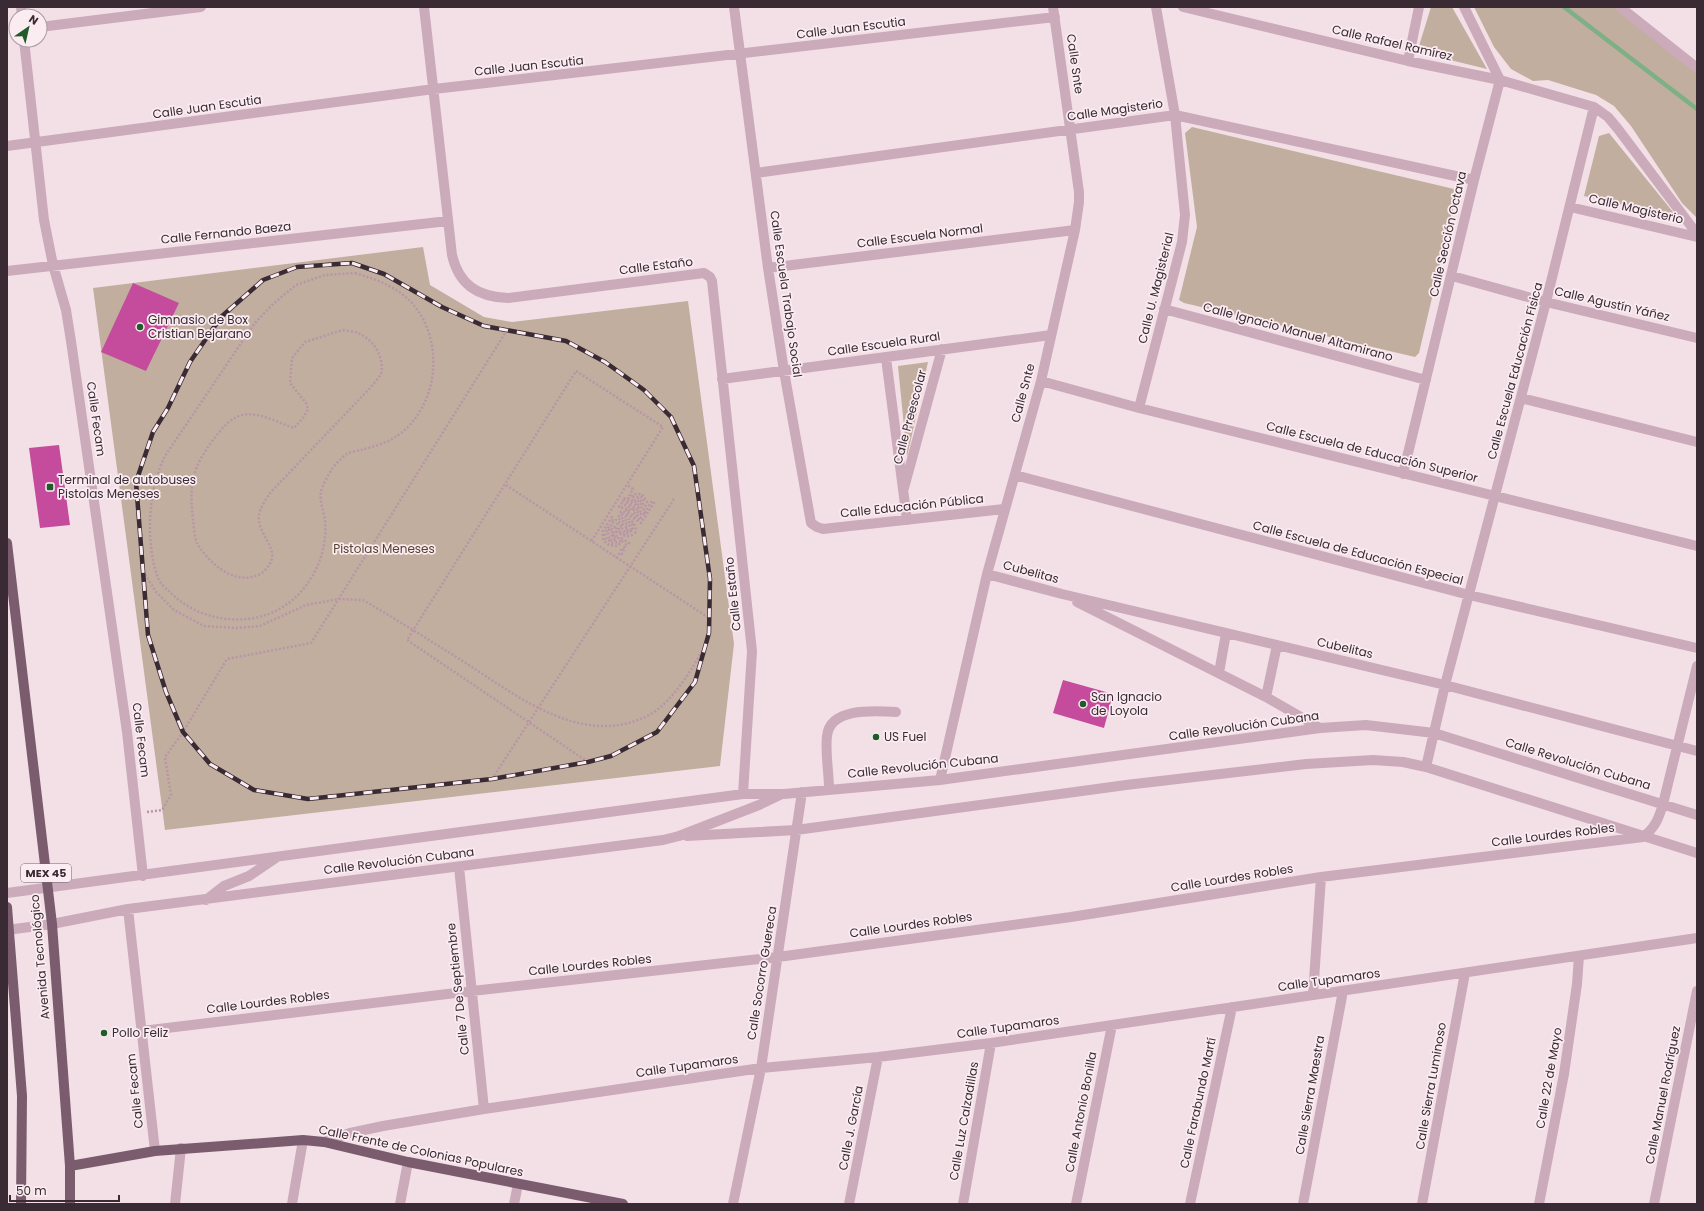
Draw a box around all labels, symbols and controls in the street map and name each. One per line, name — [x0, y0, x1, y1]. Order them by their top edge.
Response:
north arrow — [8, 8, 48, 48]
text: N — [26, 11, 41, 29]
street label: Calle Juan Escutia — [795, 12, 906, 43]
street label: Calle Rafael Ramírez — [1330, 20, 1454, 65]
street label: Calle Snte — [1063, 33, 1088, 95]
street label: Calle Juan Escutia — [473, 51, 584, 80]
street label: Calle Juan Escutia — [151, 90, 262, 123]
street label: Calle Magisterio — [1066, 94, 1164, 125]
street label: Calle Sección Octava — [1425, 169, 1470, 298]
street label: Calle Magisterio — [1587, 189, 1685, 228]
street label: Calle Escuela Trabajo Social — [766, 209, 807, 378]
street label: Calle Fernando Baeza — [160, 217, 292, 248]
street label: Calle Escuela Normal — [856, 219, 984, 252]
street label: Calle U. Magisterial — [1133, 231, 1178, 345]
street label: Calle Estaño — [618, 253, 694, 278]
street label: Calle Escuela Educación Física — [1483, 280, 1546, 461]
street label: Calle Agustín Yáñez — [1553, 282, 1672, 325]
street label: Calle Ignacio Manuel Altamirano — [1201, 298, 1395, 365]
place label: Gimnasio de Box Cristian Bejarano — [148, 311, 251, 342]
marker: Gimnasio de Box Cristian Bejarano — [135, 322, 145, 332]
street label: Calle Escuela Rural — [827, 327, 941, 360]
street label: Calle Snte — [1006, 361, 1039, 424]
street label: Calle Preescolar — [889, 367, 930, 466]
street label: Calle Fecam — [83, 381, 110, 457]
street label: Calle Escuela de Educación Superior — [1264, 417, 1480, 486]
place label: Terminal de autobuses Pistolas Meneses — [58, 471, 196, 502]
marker: Terminal de autobuses Pistolas Meneses — [45, 482, 55, 492]
street label: Calle Educación Pública — [839, 490, 984, 521]
street label: Calle Escuela de Educación Especial — [1251, 516, 1465, 589]
park label: Pistolas Meneses — [333, 540, 435, 557]
street label: Calle Estaño — [720, 556, 745, 632]
street label: Cubelitas — [1001, 556, 1061, 587]
street label: Cubelitas — [1315, 633, 1375, 662]
place label: San Ignacio de Loyola — [1091, 688, 1162, 719]
marker: San Ignacio de Loyola — [1078, 699, 1088, 709]
street label: Calle Fecam — [128, 702, 155, 778]
street label: Calle Revolución Cubana — [1168, 707, 1320, 744]
place label: US Fuel — [884, 728, 927, 745]
marker: US Fuel — [871, 732, 881, 742]
street label: Calle Revolución Cubana — [1503, 733, 1653, 794]
street label: Calle Revolución Cubana — [847, 749, 999, 782]
street label: Calle Lourdes Robles — [1491, 819, 1615, 850]
street label: Calle Revolución Cubana — [323, 843, 475, 878]
street label: Calle Lourdes Robles — [1169, 859, 1294, 896]
road number: MEX 45 — [21, 864, 71, 882]
street label: Avenida Tecnológico — [26, 893, 53, 1020]
street label: Calle Socorro Guereca — [743, 905, 780, 1041]
street label: Calle Lourdes Robles — [848, 907, 973, 942]
street label: Calle 7 De Septiembre — [442, 922, 473, 1056]
street label: Calle Lourdes Robles — [528, 950, 652, 979]
street label: Calle Tupamaros — [1277, 964, 1381, 995]
street label: Calle Lourdes Robles — [206, 986, 330, 1017]
street label: Calle Tupamaros — [956, 1011, 1060, 1042]
street label: Calle Sierra Luminoso — [1411, 1021, 1450, 1151]
place label: Pollo Feliz — [112, 1024, 168, 1041]
street label: Calle Manuel Rodríguez — [1641, 1024, 1684, 1166]
street label: Calle 22 de Mayo — [1531, 1026, 1566, 1130]
marker: Pollo Feliz — [99, 1028, 109, 1038]
street label: Calle Sierra Maestra — [1291, 1034, 1328, 1156]
street label: Calle Farabundo Martí — [1175, 1036, 1220, 1170]
street label: Calle Tupamaros — [635, 1050, 739, 1081]
street label: Calle Antonio Bonilla — [1060, 1050, 1101, 1174]
street label: Calle Fecam — [122, 1053, 147, 1129]
street label: Calle Luz Calzadillas — [945, 1060, 982, 1182]
street label: Calle J. García — [834, 1084, 867, 1172]
street label: Calle Frente de Colonias Populares — [317, 1120, 525, 1181]
scale bar — [10, 1177, 119, 1203]
text: 50 m — [16, 1182, 47, 1199]

